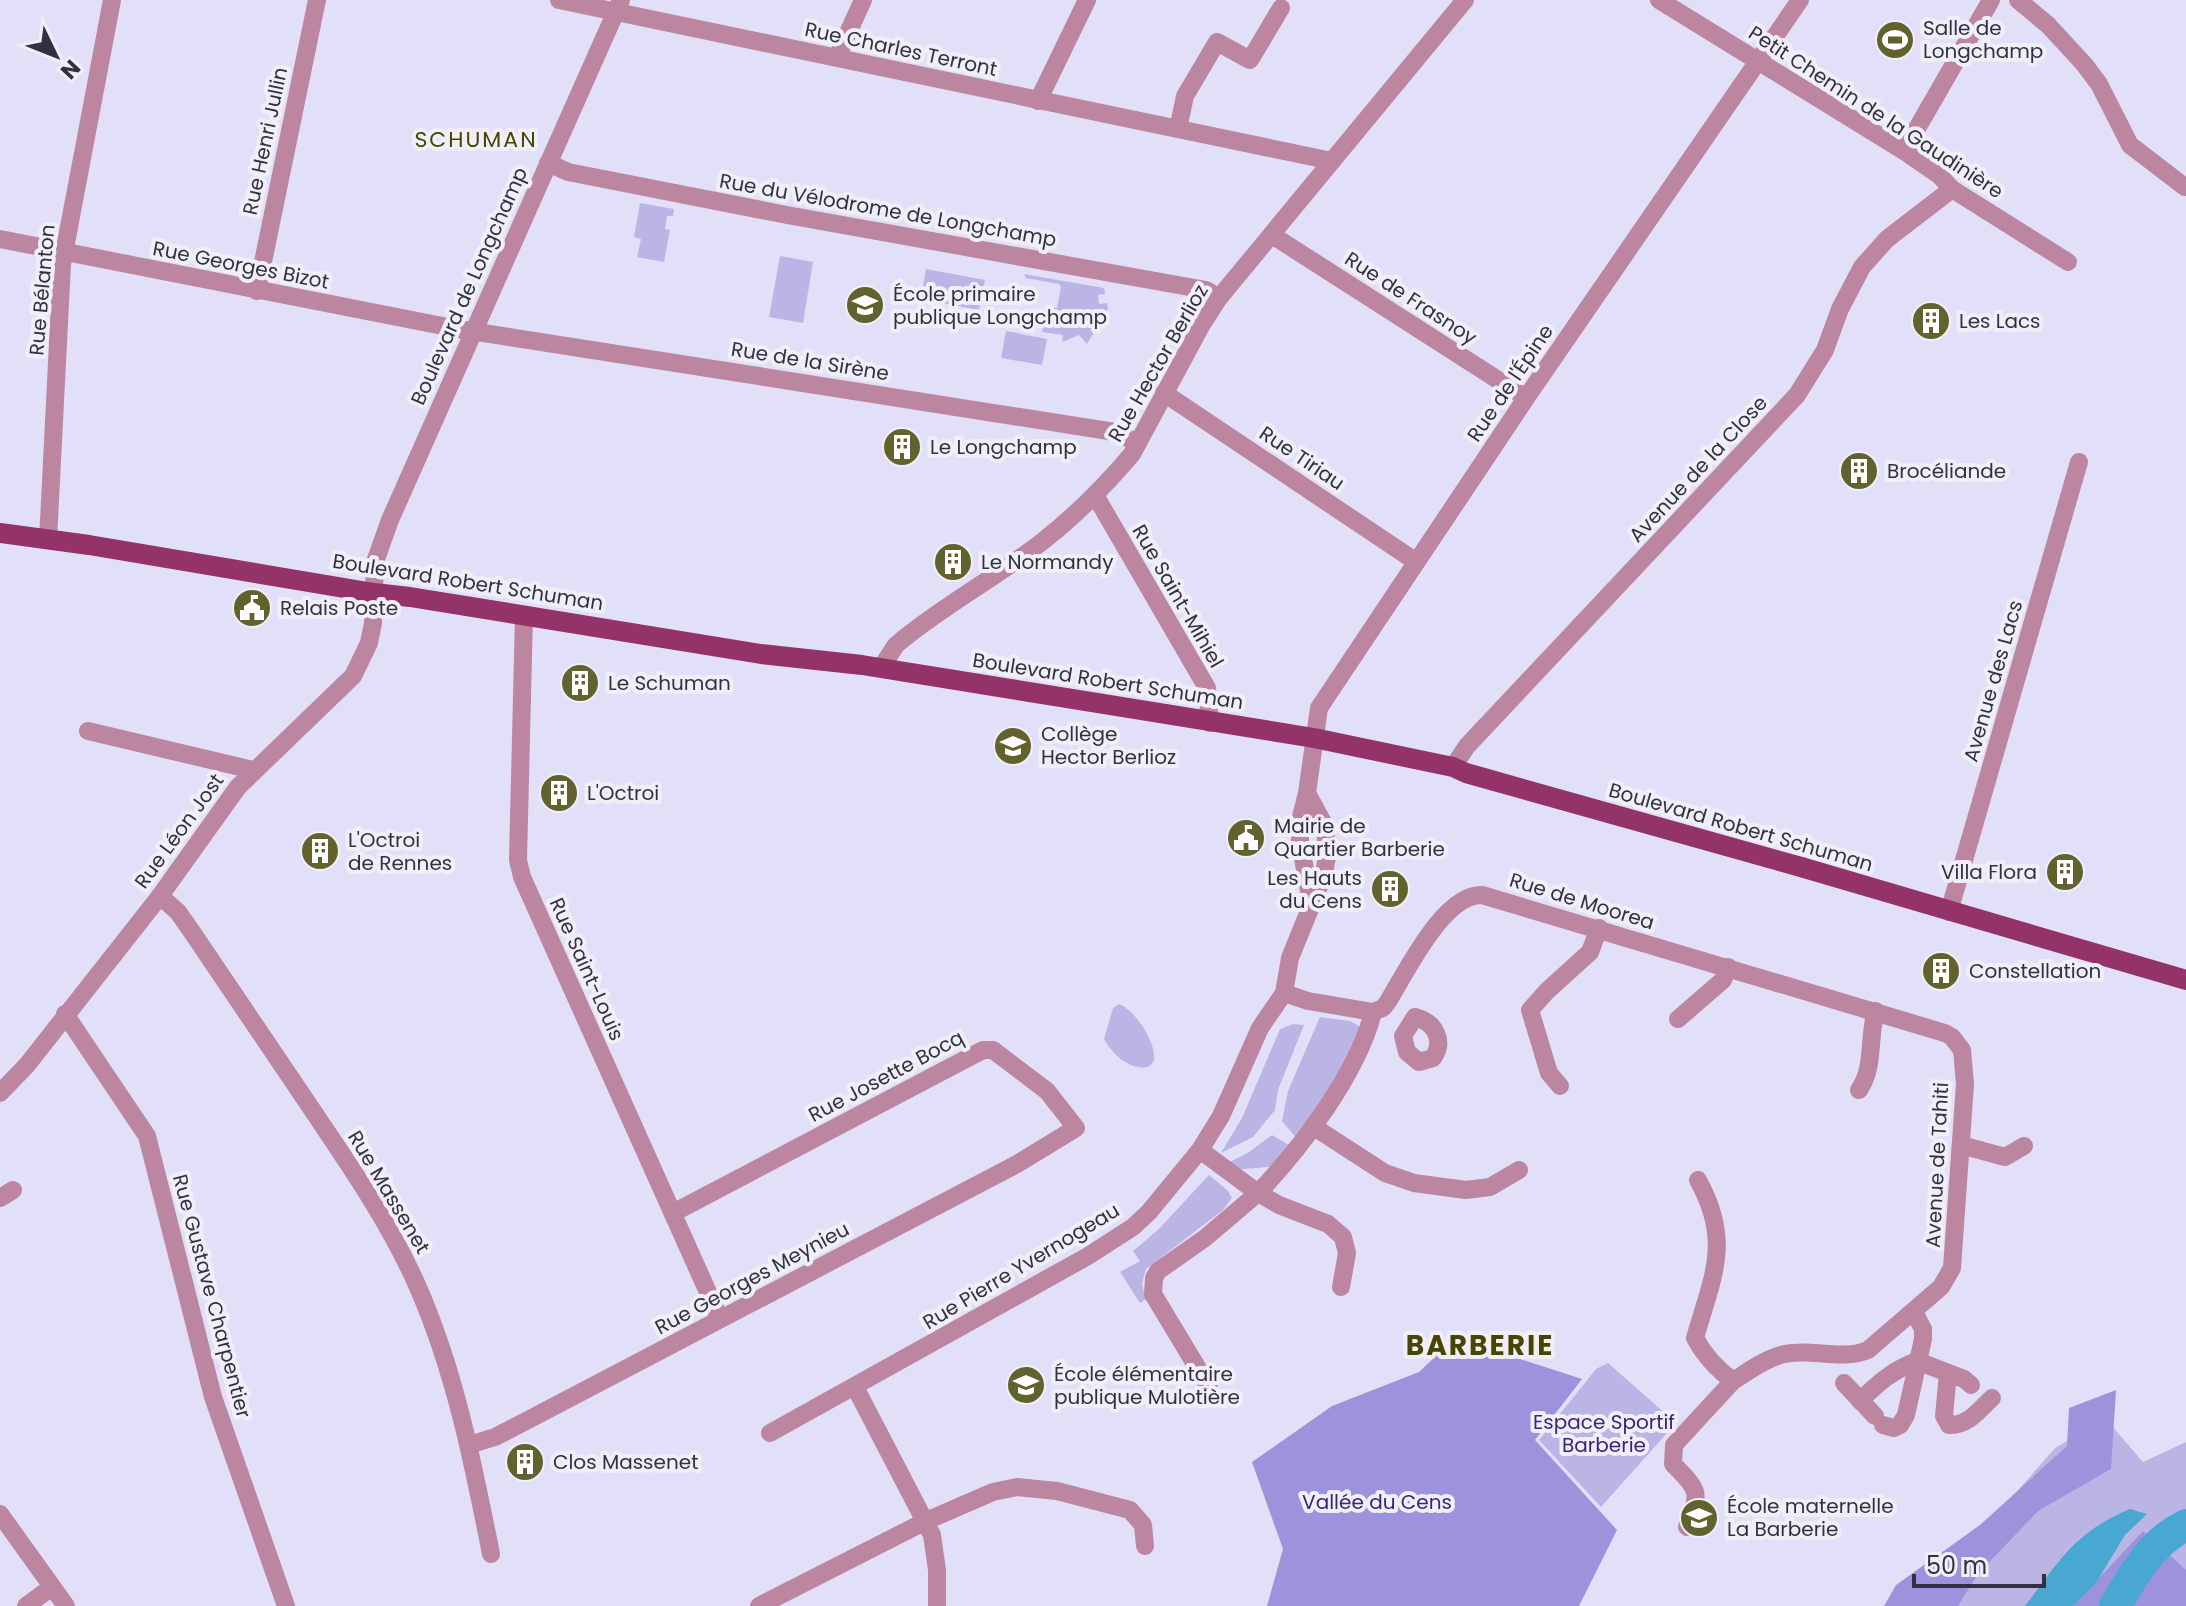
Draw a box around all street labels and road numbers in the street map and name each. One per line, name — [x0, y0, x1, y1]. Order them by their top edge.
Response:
street label: Rue Charles Terront — [802, 15, 1000, 83]
street label: Petit Chemin de la Gaudinière — [1743, 19, 2009, 205]
street label: Rue Henri Jullin — [236, 65, 294, 217]
street label: Boulevard de Longchamp — [404, 163, 534, 409]
street label: Rue du Vélodrome de Longchamp — [717, 167, 1059, 253]
street label: Rue Bélanton — [22, 223, 62, 357]
street label: Rue Georges Bizot — [150, 234, 332, 296]
street label: Rue de Frasnoy — [1339, 245, 1483, 351]
street label: Rue Hector Berlioz — [1101, 279, 1215, 447]
street label: Rue de l'Épine — [1460, 319, 1560, 447]
street label: Rue de la Sirène — [729, 335, 891, 387]
street label: Avenue de la Close — [1622, 389, 1774, 549]
street label: Rue Tiriau — [1254, 419, 1350, 497]
street label: Rue Saint-Mihiel — [1126, 519, 1230, 673]
street label: Boulevard Robert Schuman — [331, 547, 605, 617]
street label: Avenue des Lacs — [1957, 597, 2029, 765]
street label: Boulevard Robert Schuman — [971, 646, 1245, 716]
street label: Rue Léon Jost — [128, 768, 230, 894]
street label: Boulevard Robert Schuman — [1606, 776, 1876, 878]
street label: Rue de Moorea — [1506, 866, 1658, 936]
street label: Rue Saint-Louis — [543, 893, 631, 1045]
street label: Rue Josette Bocq — [804, 1023, 968, 1129]
street label: Avenue de Tahiti — [1919, 1081, 1955, 1249]
street label: Rue Massenet — [341, 1125, 437, 1259]
street label: Rue Gustave Charpentier — [166, 1171, 258, 1421]
street label: Rue Pierre Yvernogeau — [917, 1196, 1125, 1336]
street label: Rue Georges Meynieu — [650, 1215, 854, 1341]

